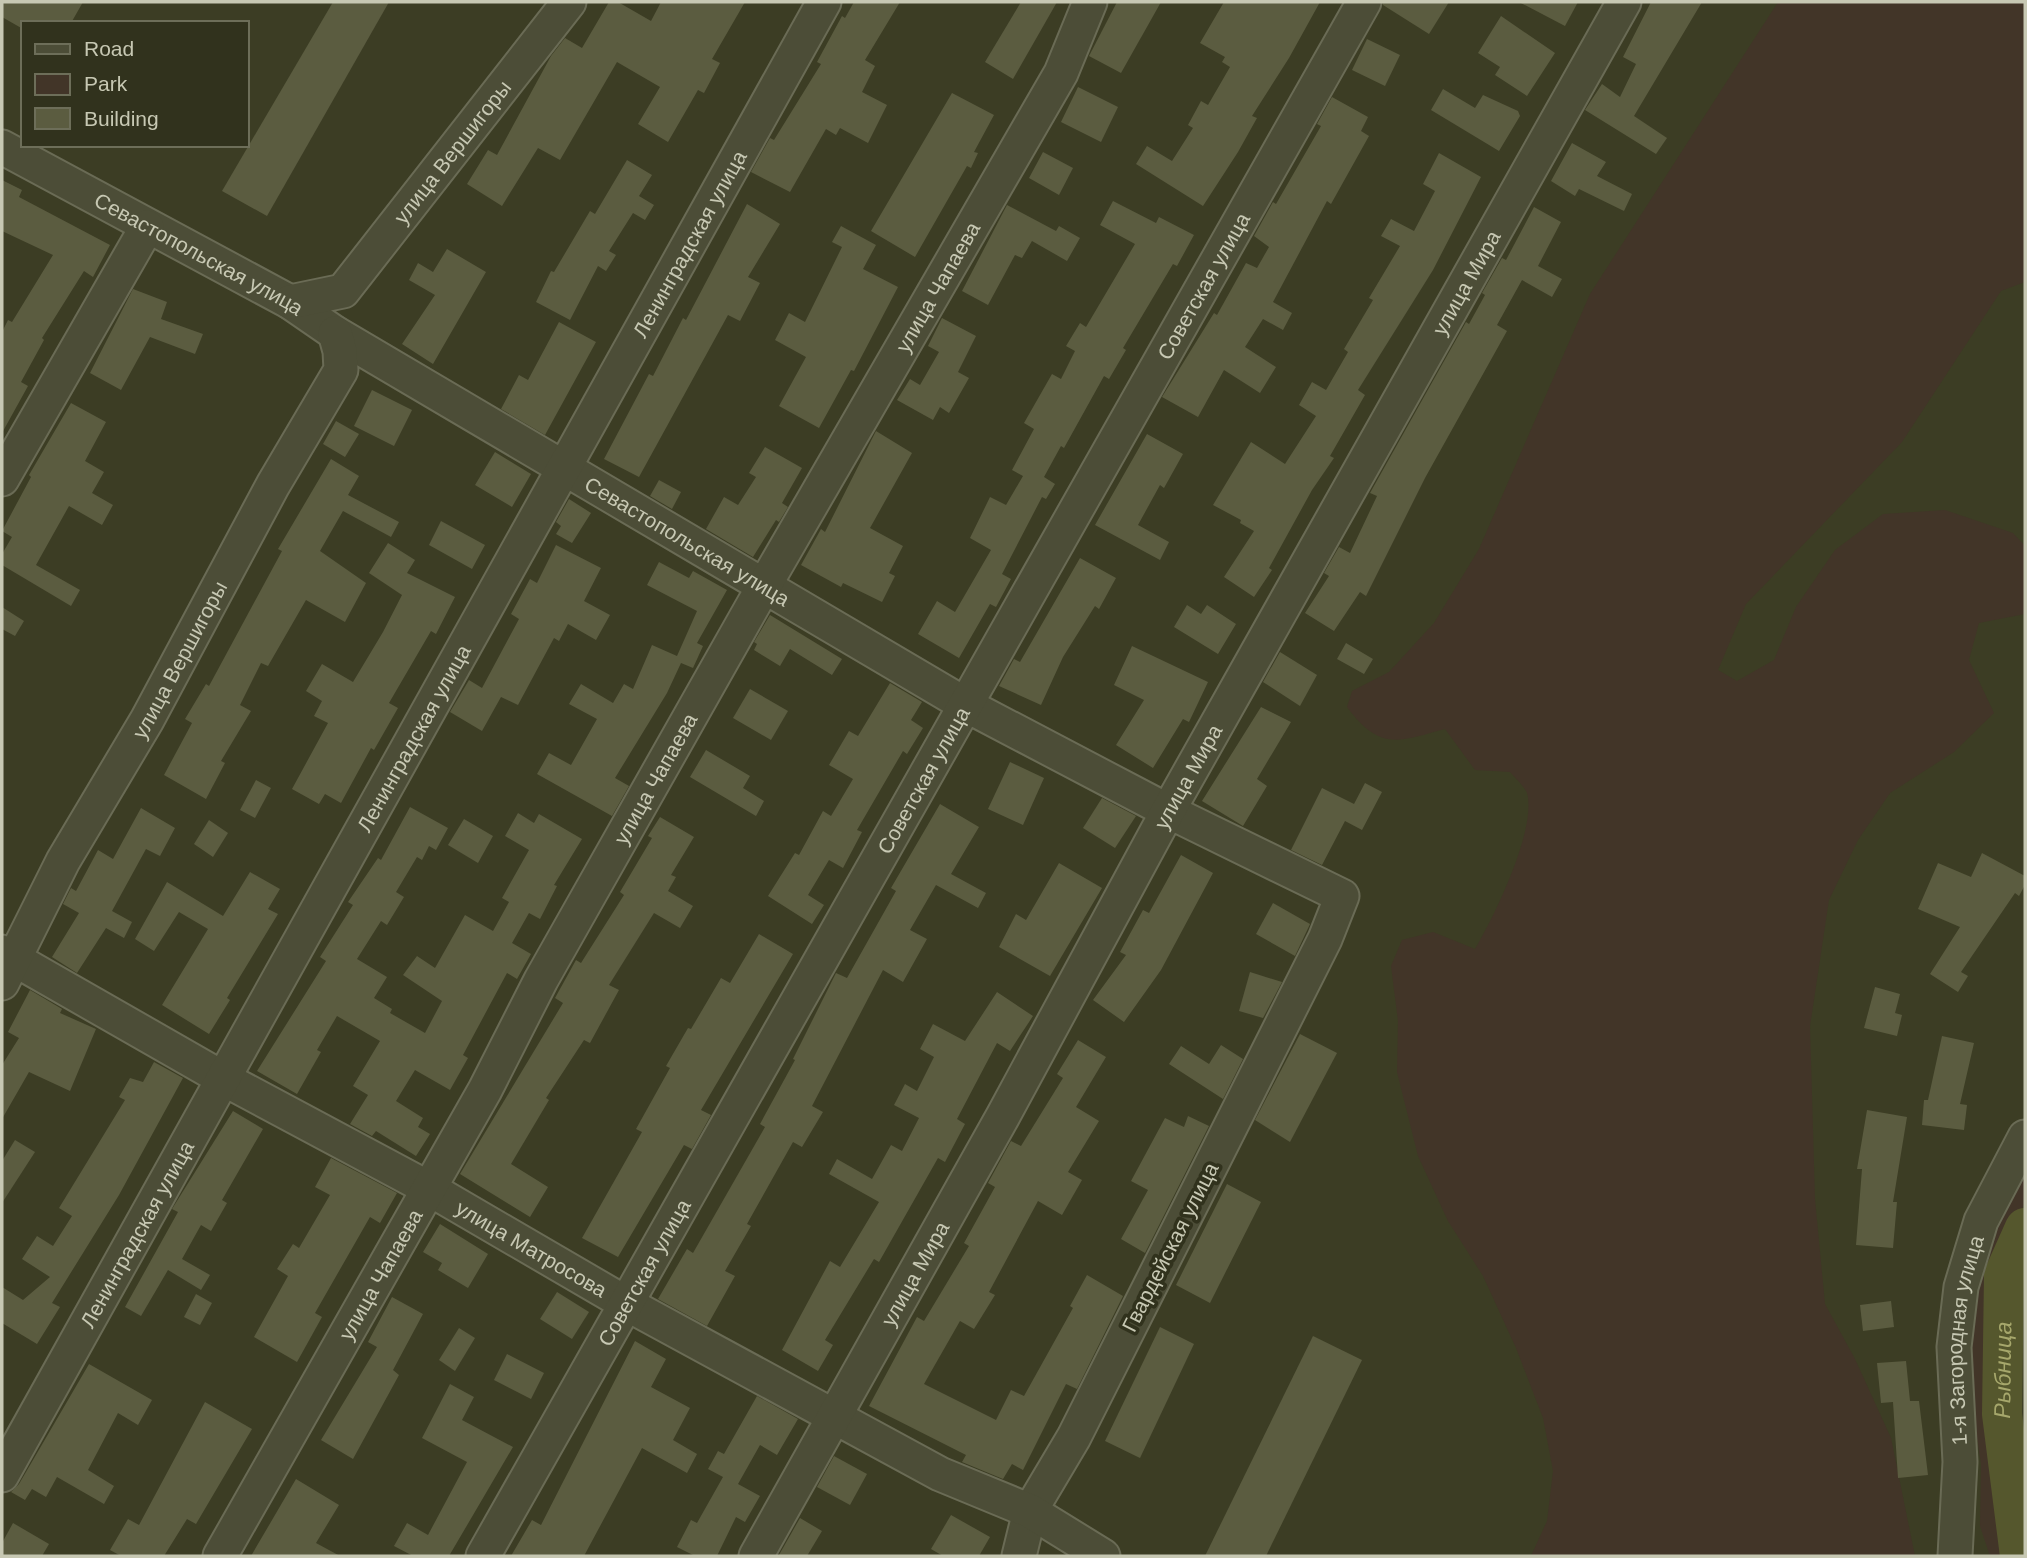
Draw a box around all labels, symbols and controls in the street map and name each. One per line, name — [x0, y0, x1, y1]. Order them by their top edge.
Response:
legend — [21, 21, 248, 147]
text: Road — [84, 37, 134, 60]
text: Park — [84, 72, 128, 95]
street label: улица Вершигоры — [389, 76, 515, 228]
text: Building — [84, 107, 159, 130]
street label: Ленинградская улица — [628, 146, 751, 341]
street label: Севастопольская улица — [91, 188, 308, 319]
street label: Советская улица — [1152, 208, 1254, 363]
street label: улица Чапаева — [891, 217, 984, 356]
street label: улица Мира — [1427, 226, 1505, 339]
street label: Севастопольская улица — [581, 472, 794, 610]
street label: улица Вершигоры — [127, 577, 231, 742]
street label: Ленинградская улица — [352, 640, 475, 836]
street label: Советская улица — [872, 702, 974, 857]
street label: улица Чапаева — [609, 709, 701, 848]
street label: улица Мира — [1149, 720, 1226, 833]
street label: Ленинградская улица — [75, 1136, 198, 1332]
street label: Гвардейская улица — [1117, 1158, 1223, 1335]
street label: Советская улица — [593, 1195, 695, 1350]
street label: улица Матросова — [452, 1196, 611, 1301]
street label: улица Чапаева — [334, 1205, 427, 1344]
street label: улица Мира — [876, 1217, 953, 1330]
street label: 1-я Загородная улица — [1942, 1232, 1988, 1446]
water label: Рыбница — [1989, 1322, 2016, 1419]

